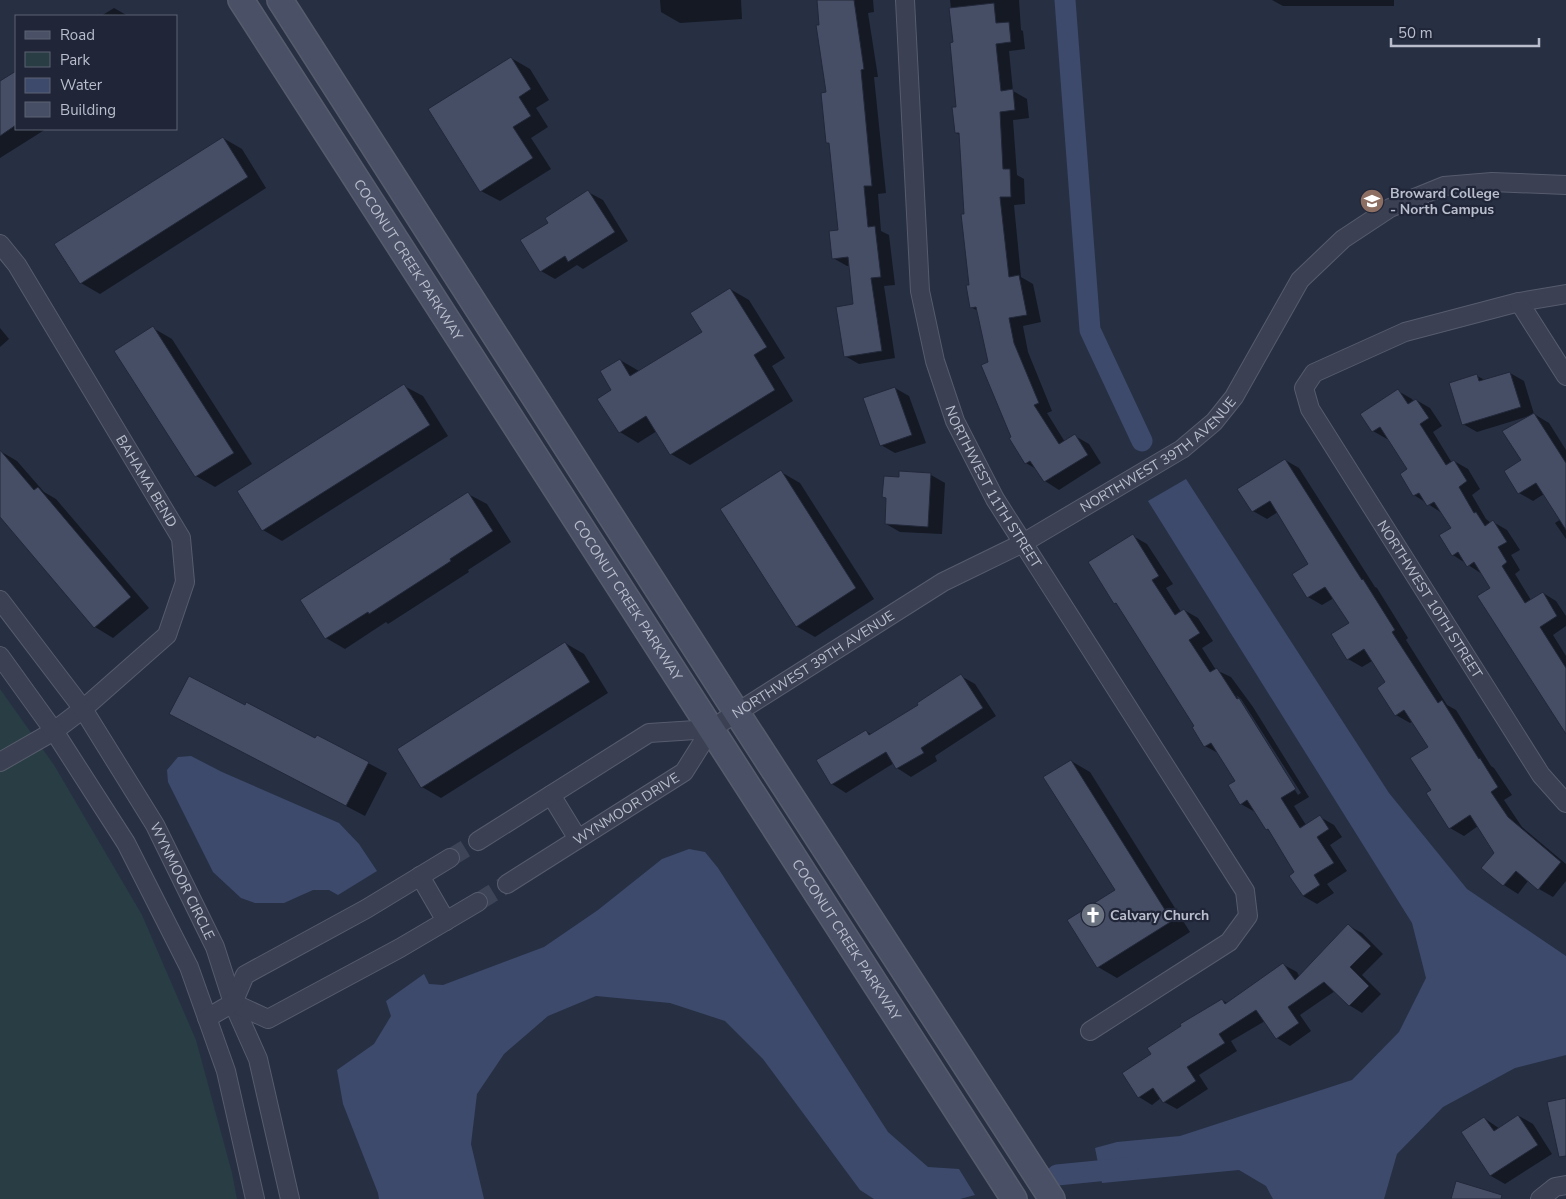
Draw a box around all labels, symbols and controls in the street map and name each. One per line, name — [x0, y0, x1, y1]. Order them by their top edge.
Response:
legend — [15, 15, 178, 130]
scale bar — [1391, 15, 1538, 47]
text: 50 m — [1398, 23, 1433, 43]
text: Road — [60, 25, 95, 45]
text: Park — [60, 50, 90, 70]
text: Water — [60, 75, 103, 95]
text: Building — [60, 100, 116, 120]
street label: COCONUT CREEK PARKWAY — [349, 176, 467, 345]
place label: Broward College - North Campus — [1390, 184, 1500, 219]
school or university icon: Broward College - North Campus — [1359, 188, 1385, 214]
street label: NORTHWEST 39TH AVENUE — [1077, 393, 1241, 517]
street label: NORTHWEST 11TH STREET — [940, 403, 1046, 572]
street label: BAHAMA BEND — [111, 432, 181, 531]
street label: COCONUT CREEK PARKWAY — [568, 516, 687, 685]
street label: NORTHWEST 10TH STREET — [1373, 517, 1487, 682]
street label: NORTHWEST 39TH AVENUE — [728, 606, 898, 723]
street label: WYNMOOR DRIVE — [570, 768, 683, 850]
street label: WYNMOOR CIRCLE — [145, 819, 219, 943]
street label: COCONUT CREEK PARKWAY — [787, 856, 906, 1025]
church icon: Calvary Church — [1080, 902, 1106, 928]
place label: Calvary Church — [1110, 906, 1209, 925]

